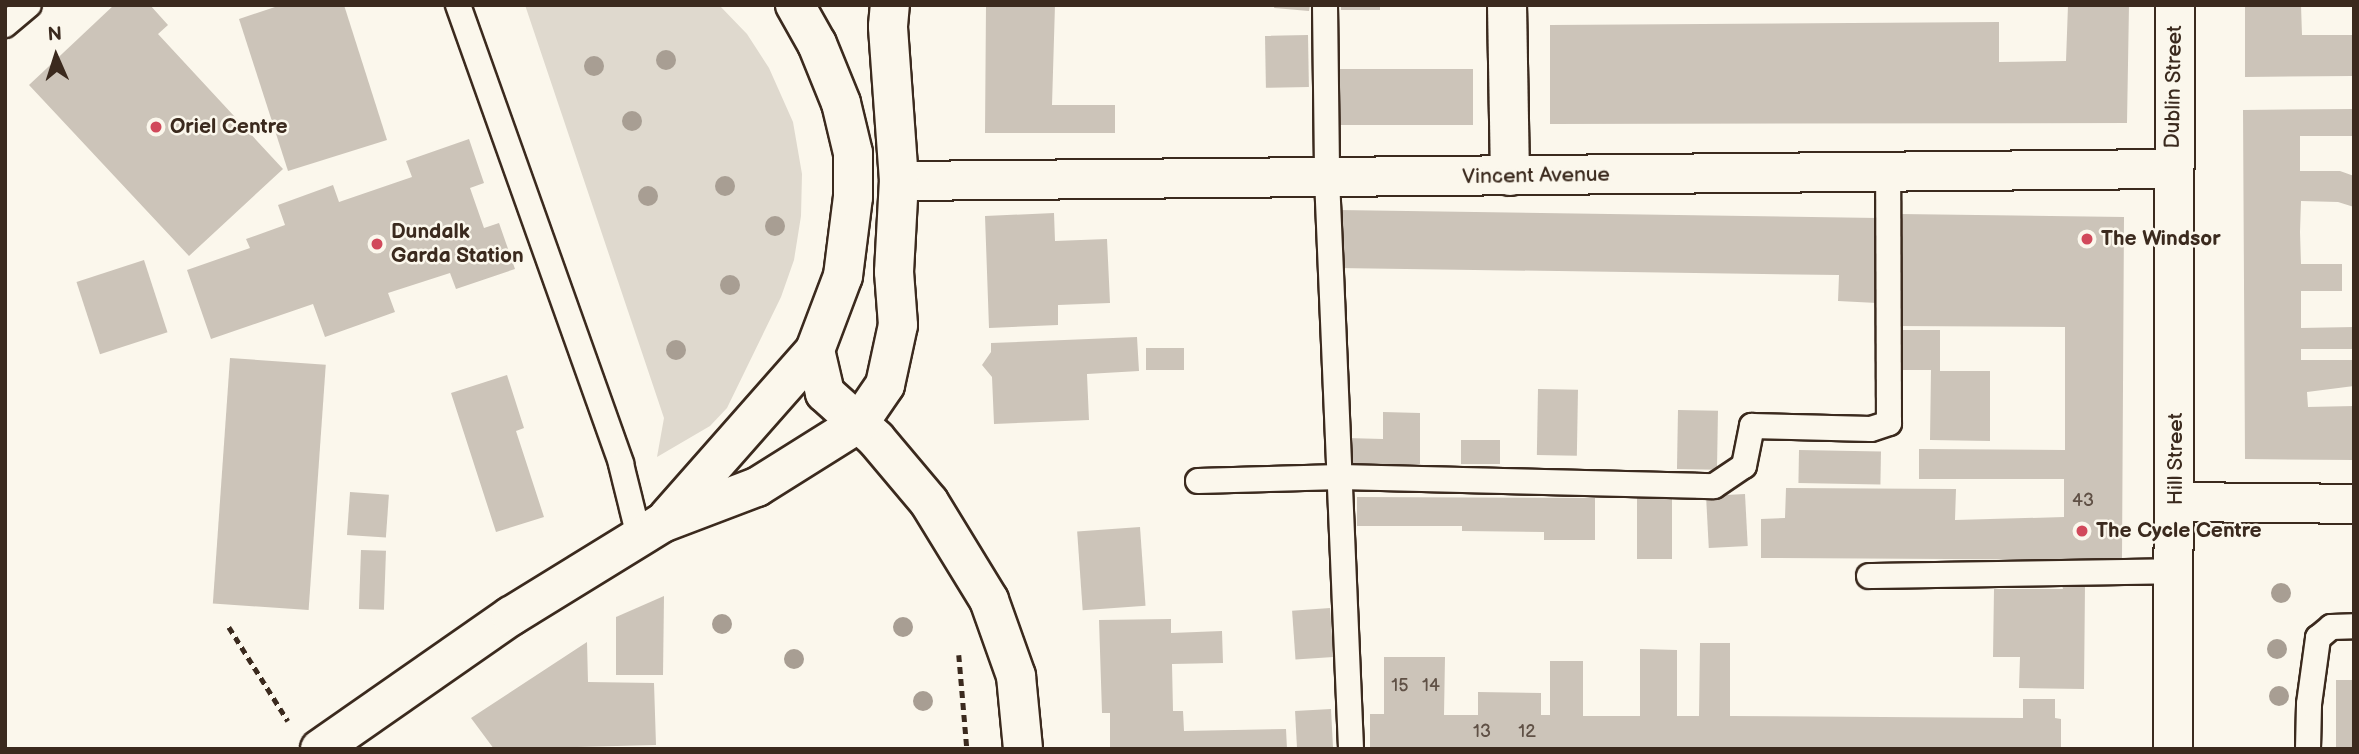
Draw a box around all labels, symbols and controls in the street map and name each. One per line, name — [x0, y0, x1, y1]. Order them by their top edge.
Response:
north arrow — [21, 21, 91, 91]
text: N — [47, 23, 63, 46]
street label: Dublin Street — [2160, 25, 2188, 149]
place label: Oriel Centre — [170, 114, 288, 140]
marker: Oriel Centre — [148, 119, 164, 135]
street label: Vincent Avenue — [1462, 162, 1610, 190]
place label: Dundalk Garda Station — [391, 219, 524, 269]
place label: The Windsor — [2101, 226, 2221, 252]
marker: The Windsor — [2079, 231, 2095, 247]
marker: Dundalk Garda Station — [369, 236, 385, 252]
street label: Hill Street — [2163, 413, 2189, 505]
house number: 43 — [2072, 490, 2094, 512]
place label: The Cycle Centre — [2096, 518, 2262, 544]
marker: The Cycle Centre — [2074, 523, 2090, 539]
house number: 15 — [1391, 675, 1409, 697]
house number: 14 — [1422, 675, 1440, 697]
house number: 13 — [1473, 721, 1491, 743]
house number: 12 — [1518, 721, 1536, 743]

